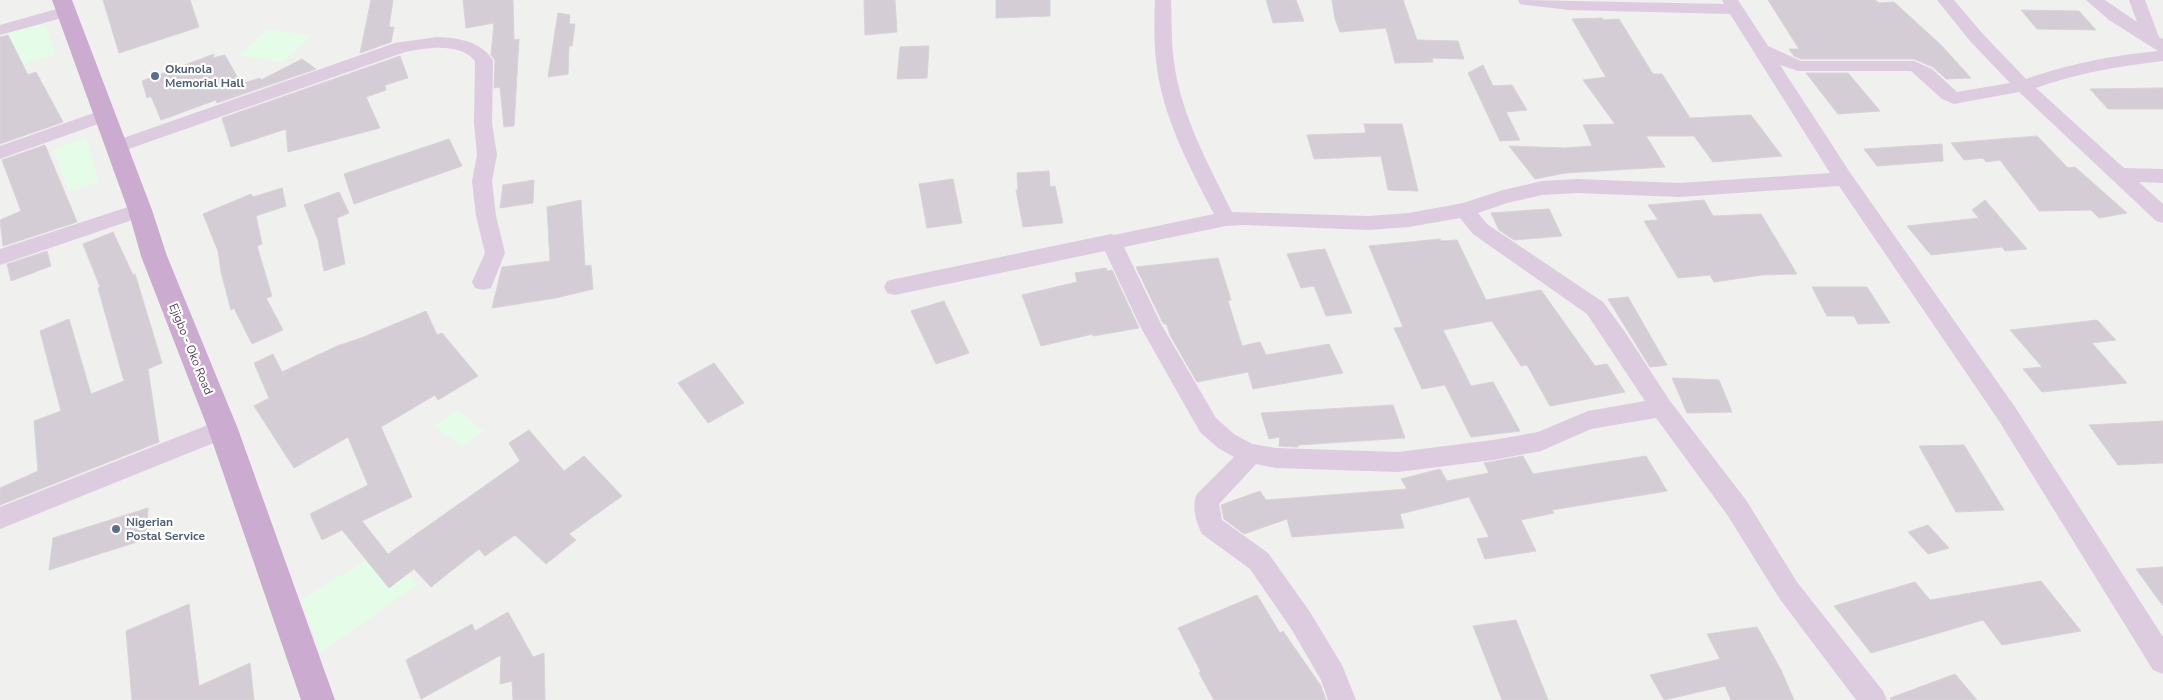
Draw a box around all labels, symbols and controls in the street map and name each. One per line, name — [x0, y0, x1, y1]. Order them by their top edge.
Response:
place label: Okunola Memorial Hall — [165, 61, 244, 91]
marker: Okunola Memorial Hall — [149, 70, 161, 82]
street label: Ejigbo - Oko Road — [165, 301, 217, 397]
place label: Nigerian Postal Service — [126, 514, 206, 544]
marker: Nigerian Postal Service — [110, 523, 122, 535]

